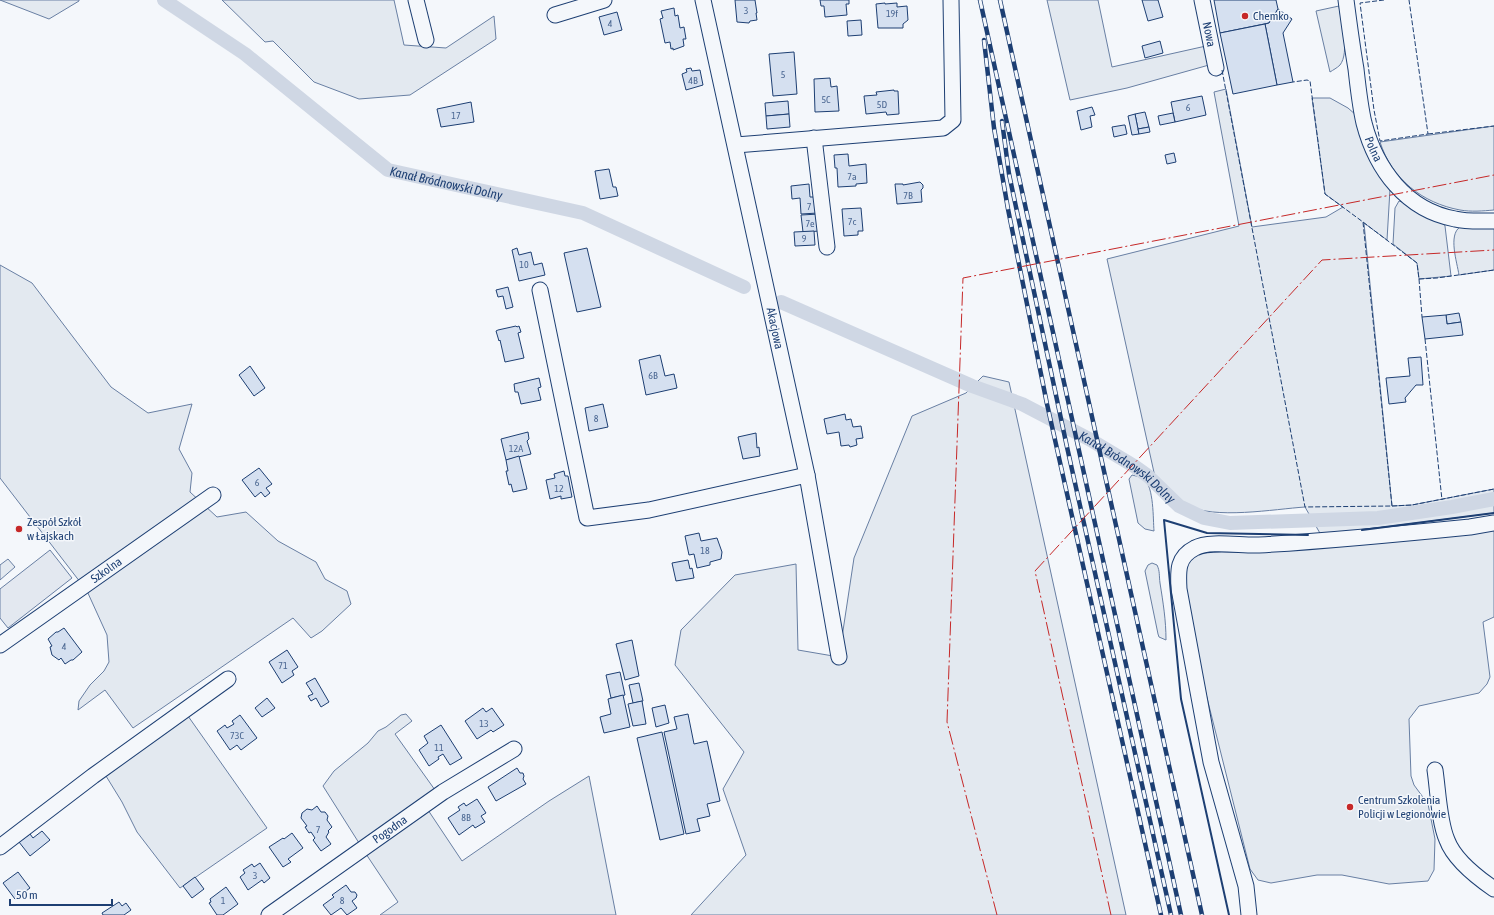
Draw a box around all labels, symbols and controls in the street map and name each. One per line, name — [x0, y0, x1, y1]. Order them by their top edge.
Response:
house number: 3 — [744, 5, 749, 16]
house number: 19f — [886, 8, 898, 19]
place label: Chemko — [1253, 9, 1289, 23]
marker: Chemko — [1240, 11, 1250, 21]
house number: 4 — [608, 18, 613, 29]
street label: Nowa — [1200, 20, 1218, 48]
house number: 5 — [781, 69, 786, 80]
house number: 4B — [688, 75, 698, 86]
house number: 5C — [821, 94, 831, 105]
house number: 5D — [877, 99, 888, 110]
house number: 6 — [1186, 102, 1191, 113]
house number: 17 — [451, 110, 461, 121]
street label: Polna — [1362, 135, 1385, 164]
water label: Kanał Bródnowski Dolny — [388, 163, 505, 203]
house number: 7a — [847, 171, 857, 182]
house number: 7B — [903, 190, 913, 201]
house number: 7 — [807, 201, 812, 212]
house number: 7c — [848, 216, 856, 227]
house number: 7e — [805, 218, 815, 229]
house number: 9 — [802, 233, 807, 244]
house number: 10 — [519, 259, 529, 270]
street label: Akacjowa — [764, 306, 786, 350]
house number: 6B — [648, 370, 658, 381]
house number: 8 — [594, 413, 599, 424]
water label: Kanał Bródnowski Dolny — [1077, 428, 1179, 506]
house number: 12A — [509, 443, 523, 454]
house number: 6 — [255, 477, 260, 488]
house number: 12 — [554, 483, 564, 494]
place label: Zespół Szkół w Łajskach — [27, 515, 82, 543]
marker: Zespół Szkół w Łajskach — [14, 524, 24, 534]
house number: 18 — [700, 545, 710, 556]
street label: Szkolna — [88, 554, 124, 586]
house number: 4 — [62, 641, 67, 652]
house number: 71 — [278, 660, 288, 671]
house number: 13 — [479, 718, 489, 729]
house number: 73C — [230, 730, 244, 741]
house number: 11 — [434, 742, 444, 753]
place label: Centrum Szkolenia Policji w Legionowie — [1358, 793, 1446, 821]
marker: Centrum Szkolenia Policji w Legionowie — [1345, 802, 1355, 812]
house number: 8B — [461, 812, 471, 823]
street label: Pogodna — [370, 813, 410, 847]
house number: 7 — [316, 824, 321, 835]
house number: 3 — [253, 870, 258, 881]
scale bar — [10, 881, 112, 907]
text: 50 m — [16, 888, 38, 902]
house number: 1 — [221, 895, 226, 906]
house number: 8 — [340, 895, 345, 906]

